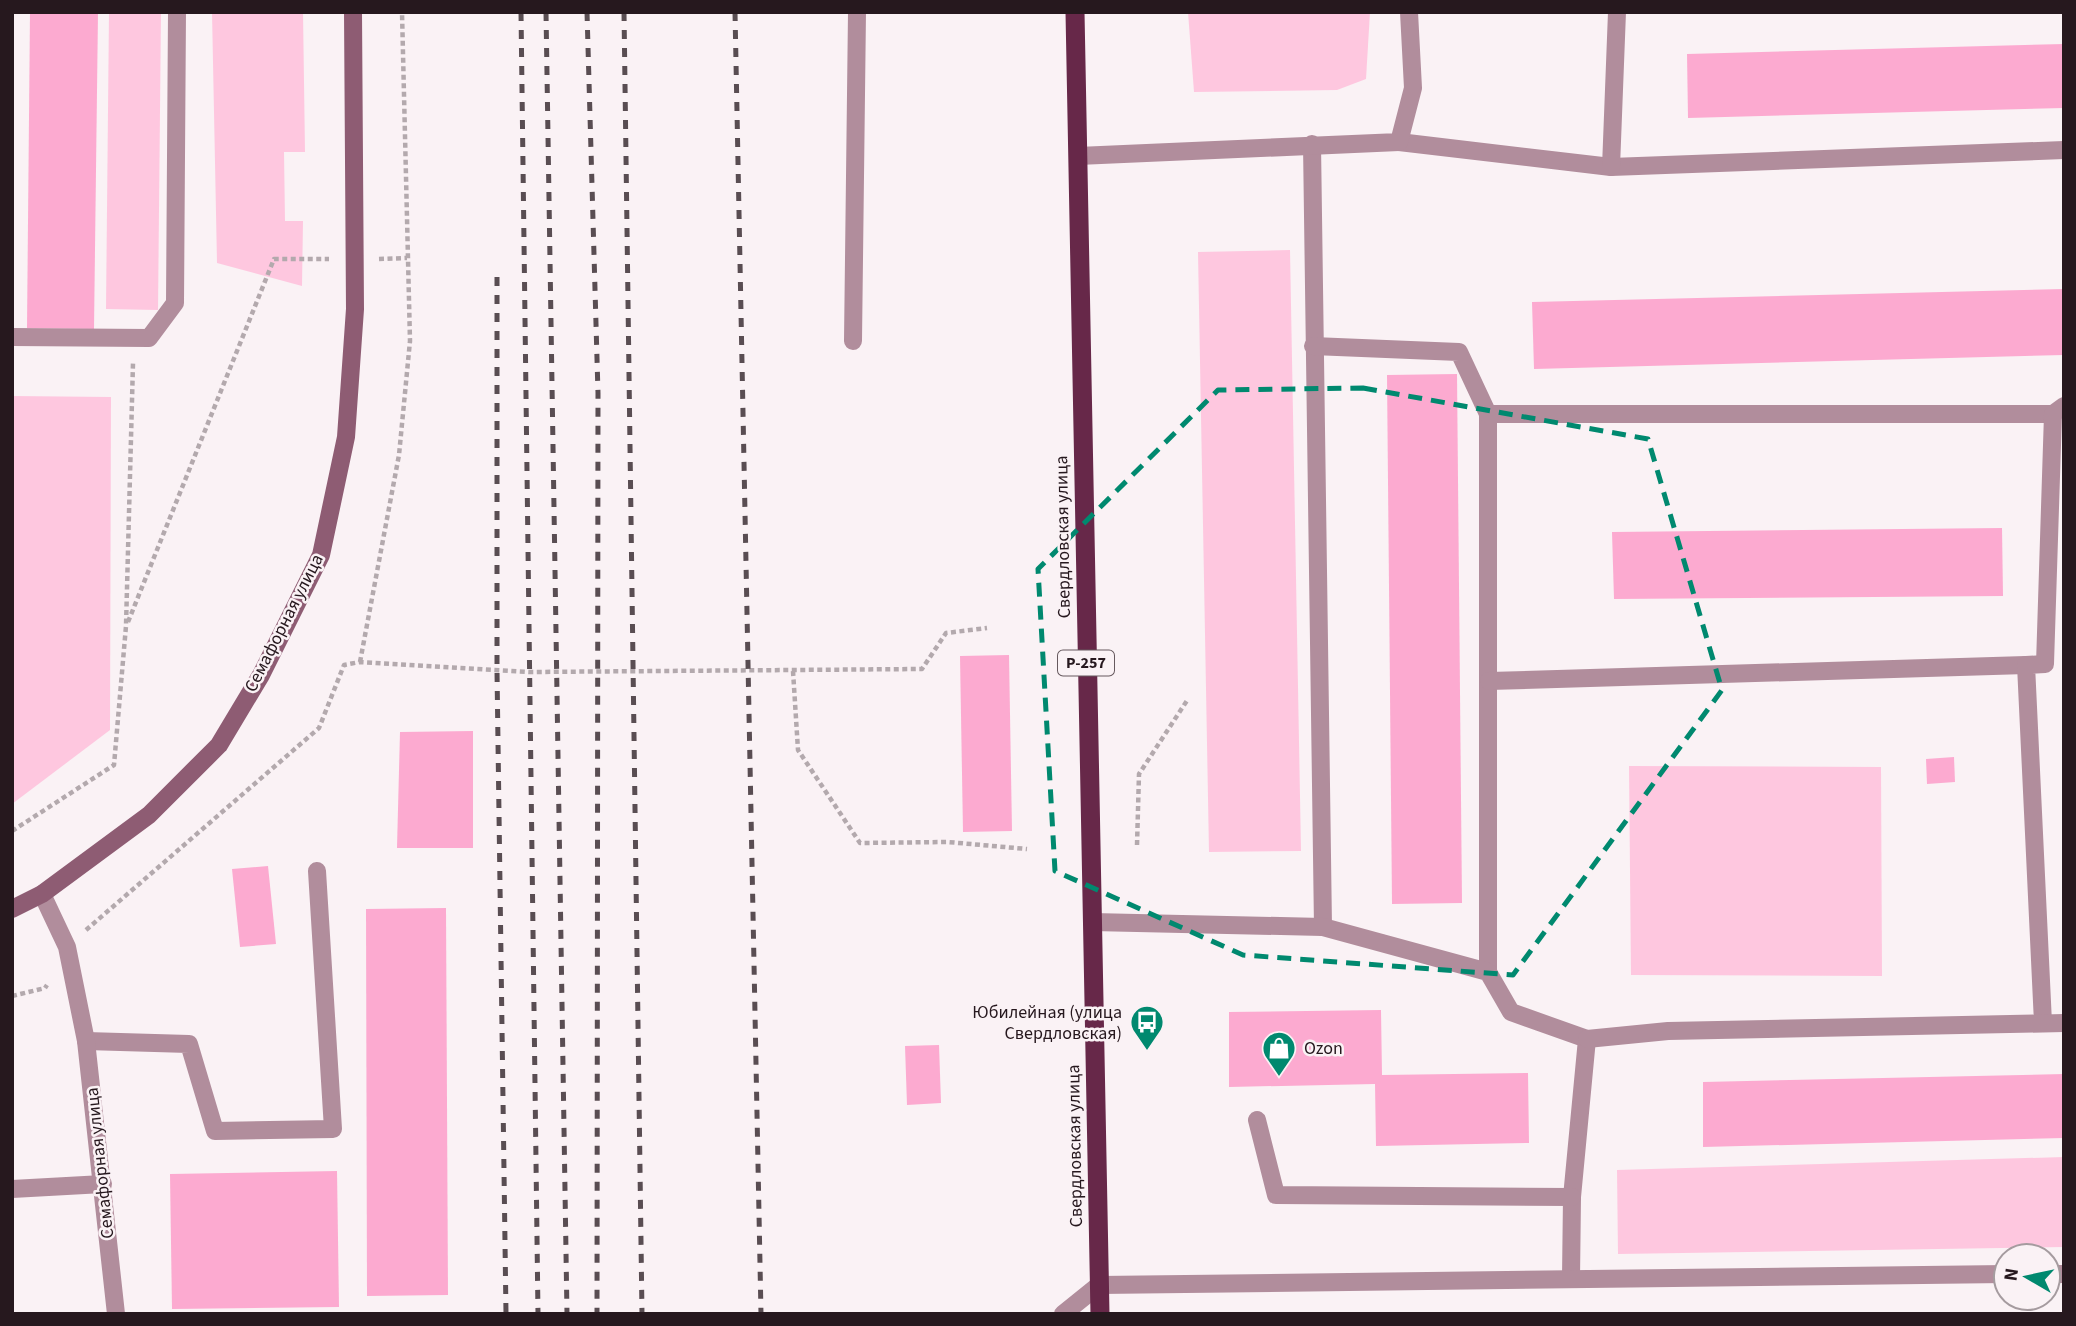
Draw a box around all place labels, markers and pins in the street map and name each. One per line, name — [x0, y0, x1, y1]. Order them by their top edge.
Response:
place label: Юбилейная (улица Свердловская) — [972, 1000, 1122, 1046]
bus stop icon: Юбилейная (улица Свердловская) — [1128, 1003, 1166, 1052]
shop icon: Ozon — [1260, 1029, 1298, 1078]
place label: Ozon — [1304, 1036, 1343, 1061]

